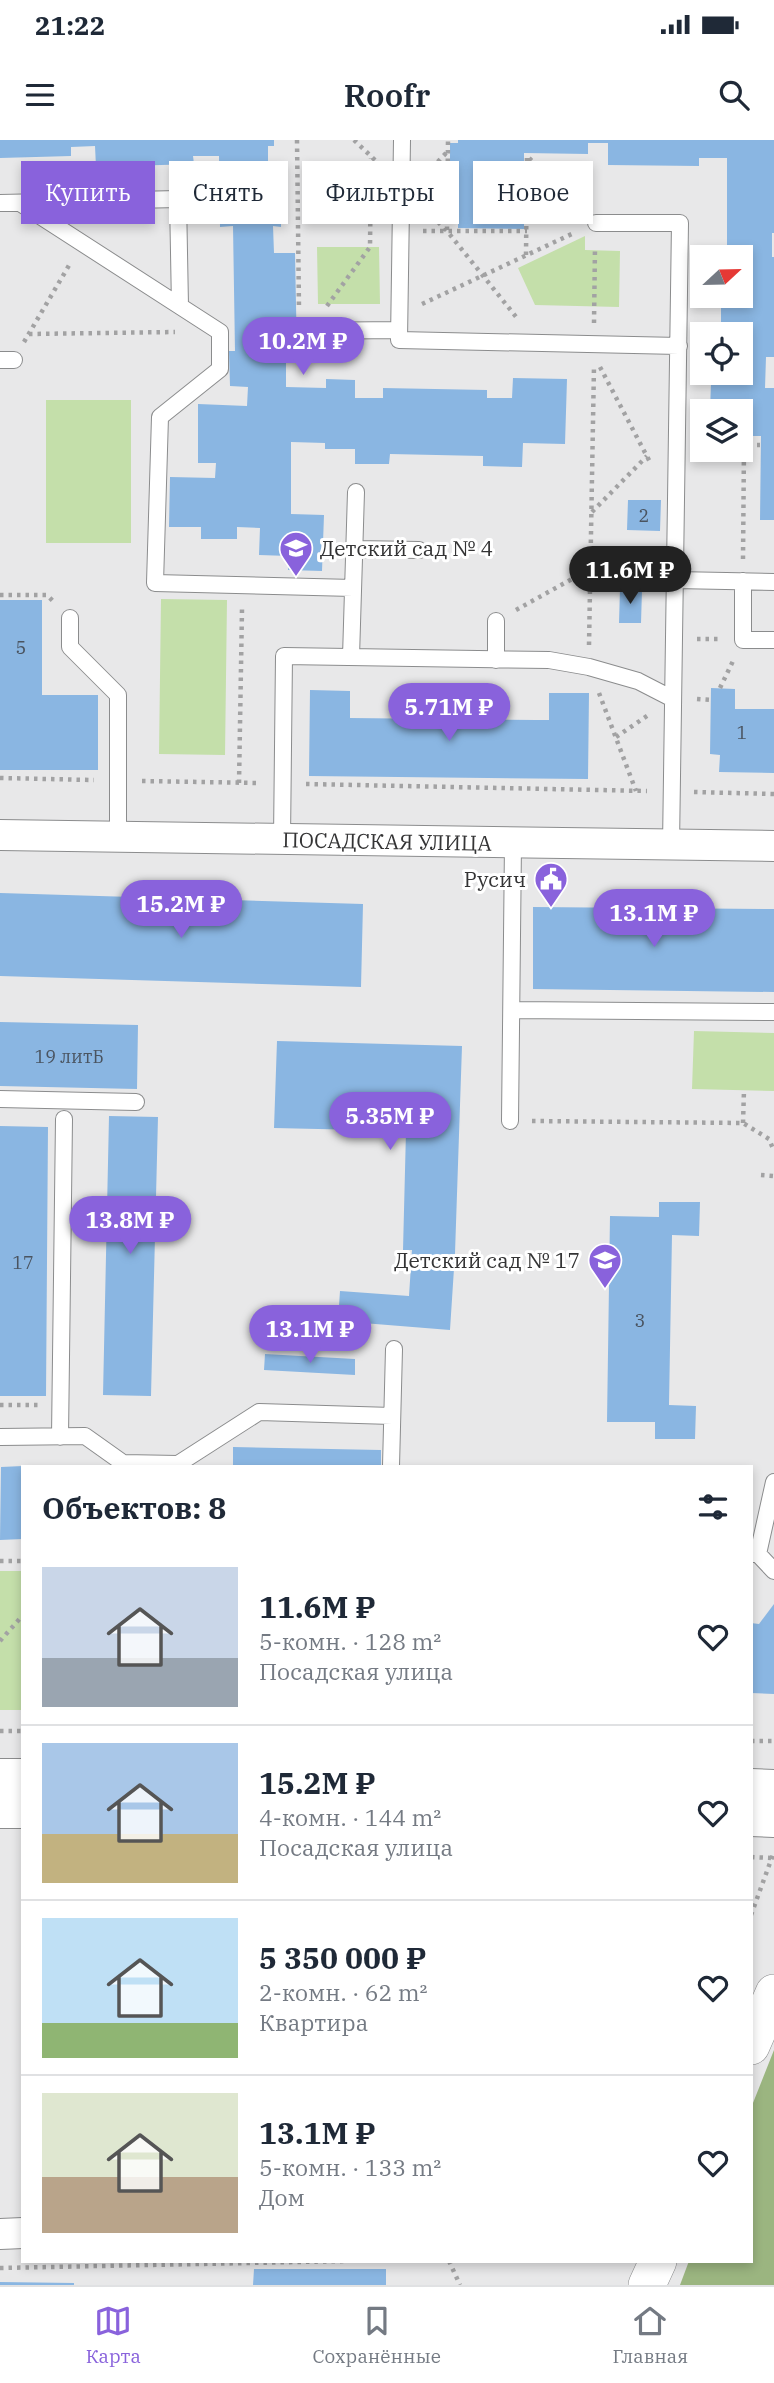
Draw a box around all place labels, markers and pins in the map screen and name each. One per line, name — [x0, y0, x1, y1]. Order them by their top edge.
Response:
pin: 10.2M ₽ — [238, 317, 368, 377]
school or university icon: Детский сад № 4 — [277, 529, 315, 578]
place label: Детский сад № 4 — [320, 534, 493, 562]
pin: 11.6M ₽ — [565, 546, 695, 606]
pin: 5.71M ₽ — [384, 684, 514, 743]
public building icon: Русич — [532, 860, 570, 909]
place label: Русич — [464, 865, 526, 893]
pin: 15.2M ₽ — [116, 880, 246, 940]
pin: 13.1M ₽ — [589, 890, 719, 949]
pin: 5.35M ₽ — [325, 1093, 455, 1152]
pin: 13.8M ₽ — [65, 1196, 195, 1256]
school or university icon: Детский сад № 17 — [586, 1241, 624, 1290]
place label: Детский сад № 17 — [394, 1246, 580, 1274]
pin: 13.1M ₽ — [245, 1306, 375, 1365]

